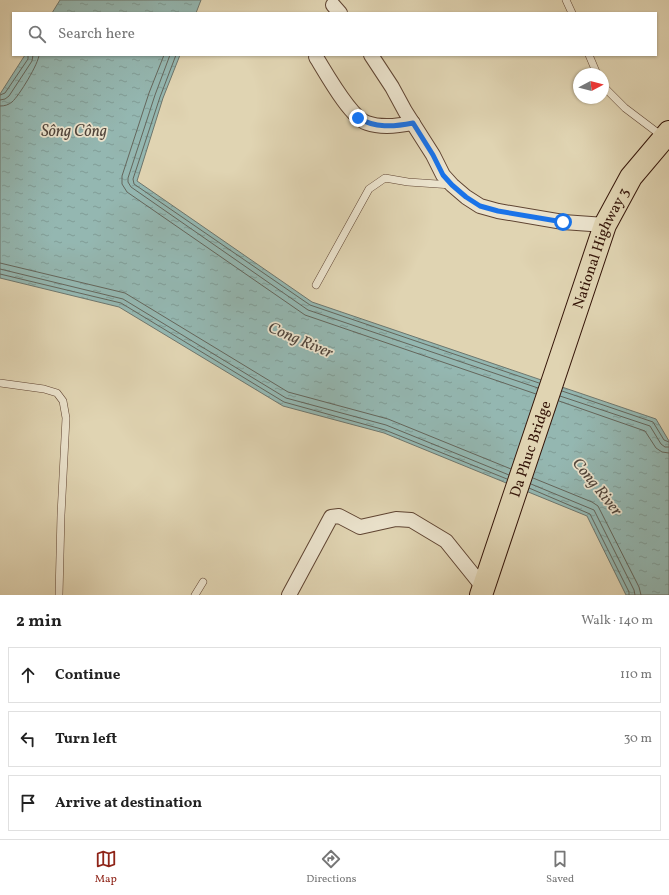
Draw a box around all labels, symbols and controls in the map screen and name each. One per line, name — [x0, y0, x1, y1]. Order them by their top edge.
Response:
search box — [12, 12, 657, 56]
icon: search — [26, 23, 48, 45]
text: Search here — [58, 24, 135, 45]
north arrow — [573, 68, 609, 104]
route end — [349, 109, 367, 127]
water label: Sông Công — [41, 121, 107, 143]
street label: National Highway 3 — [569, 184, 635, 312]
route start — [554, 213, 572, 231]
water label: Cong River — [264, 317, 337, 365]
street label: Da Phuc Bridge — [505, 398, 557, 501]
water label: Cong River — [566, 454, 627, 522]
text: 2 min — [16, 610, 62, 633]
text: Walk · 140 m — [581, 612, 653, 630]
icon: ahead — [17, 664, 39, 686]
text: Continue — [55, 665, 120, 686]
text: 110 m — [620, 666, 652, 684]
icon: left — [17, 728, 39, 750]
text: Turn left — [55, 729, 117, 750]
text: 30 m — [624, 730, 652, 748]
icon: arrive — [17, 792, 39, 814]
text: Arrive at destination — [55, 793, 202, 814]
tab: Map — [95, 848, 117, 887]
tab: Directions — [306, 848, 357, 887]
tab: Saved — [546, 848, 574, 887]

